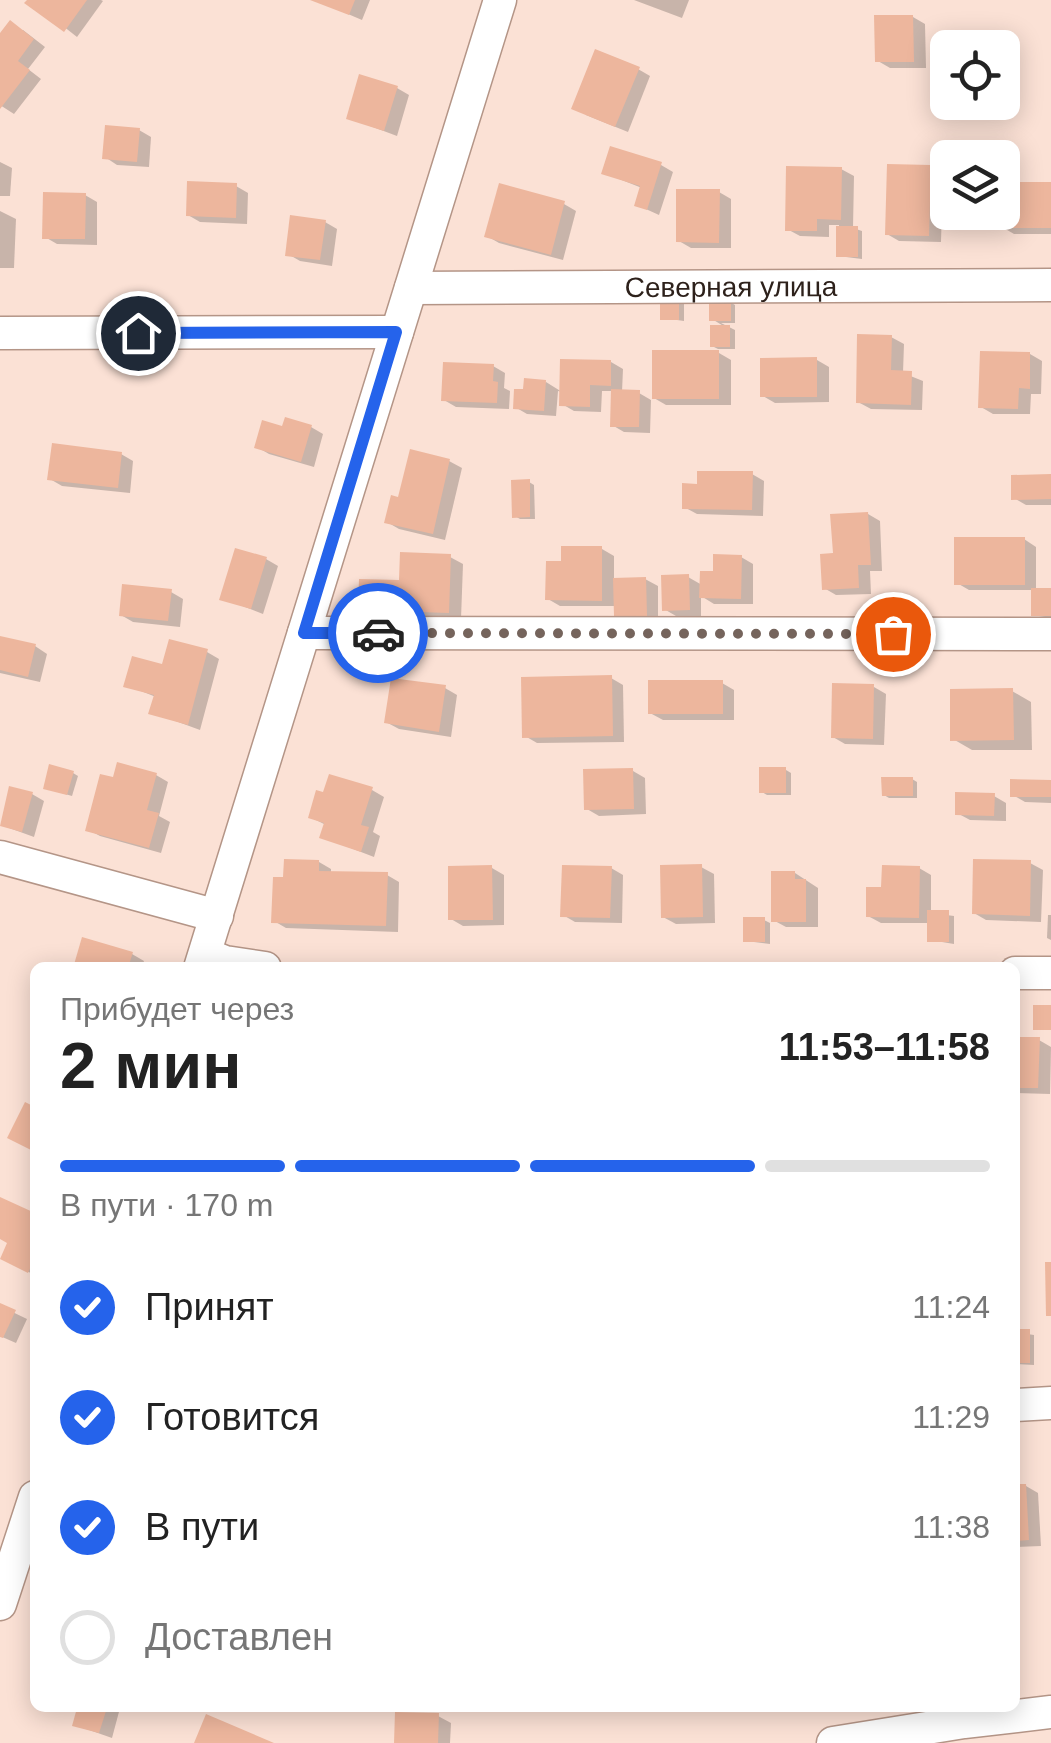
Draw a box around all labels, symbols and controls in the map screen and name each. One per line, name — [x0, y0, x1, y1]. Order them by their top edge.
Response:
map controls — [930, 30, 1020, 230]
button: locate — [930, 30, 1020, 120]
button: layers — [930, 140, 1020, 230]
street label: Северная улица — [625, 271, 838, 302]
pin — [96, 291, 181, 376]
icon: home — [111, 306, 166, 361]
courier — [328, 583, 428, 683]
pin — [851, 592, 936, 677]
icon: car — [351, 606, 406, 661]
icon: bag — [866, 607, 921, 662]
text: Прибудет через — [60, 991, 294, 1027]
text: 11:53–11:58 — [779, 1026, 990, 1068]
text: 2 мин — [60, 1029, 242, 1102]
text: В пути · 170 m — [60, 1187, 273, 1223]
icon: check — [60, 1280, 115, 1335]
text: Принят — [145, 1286, 274, 1328]
text: 11:24 — [912, 1289, 990, 1325]
icon: check — [60, 1390, 115, 1445]
text: Готовится — [145, 1396, 319, 1438]
text: 11:29 — [912, 1399, 990, 1435]
icon: check — [60, 1500, 115, 1555]
text: В пути — [145, 1506, 259, 1548]
text: 11:38 — [912, 1509, 990, 1545]
text: Доставлен — [145, 1616, 333, 1658]

